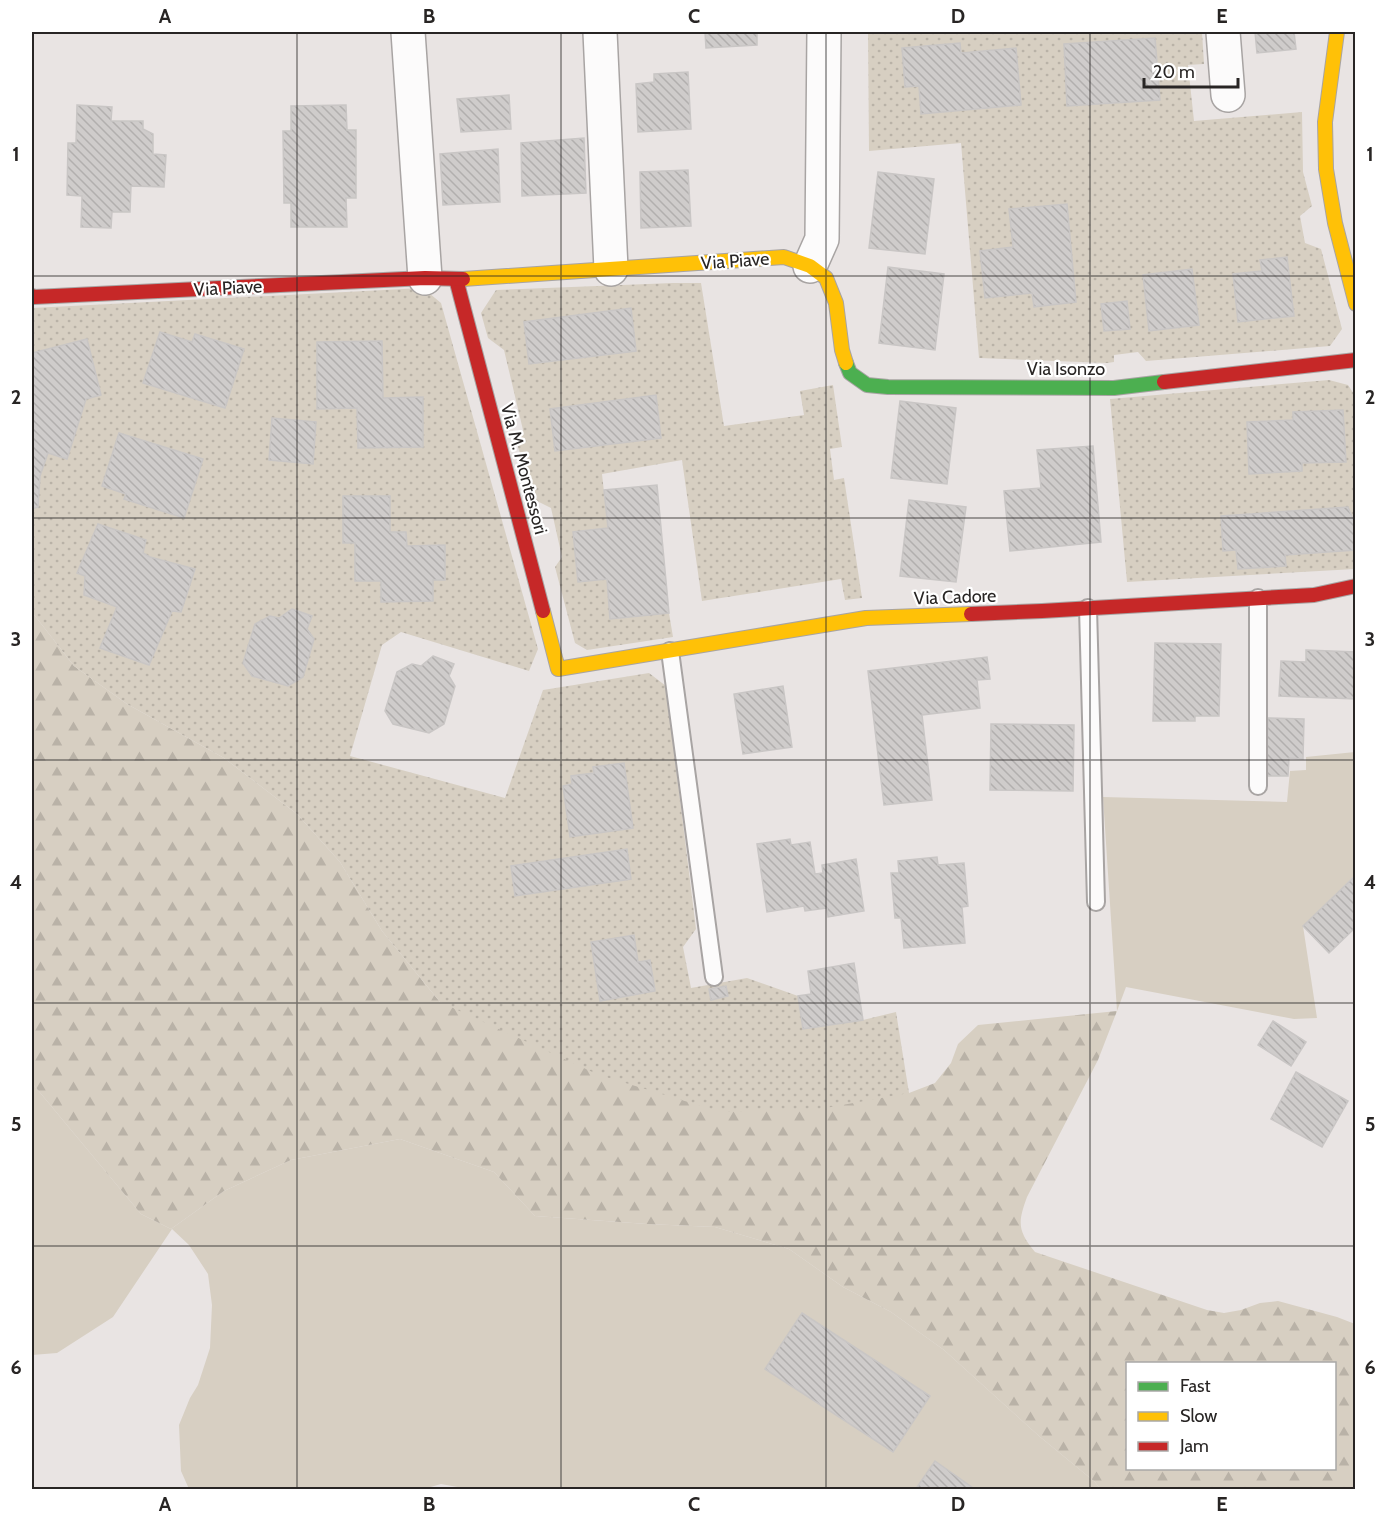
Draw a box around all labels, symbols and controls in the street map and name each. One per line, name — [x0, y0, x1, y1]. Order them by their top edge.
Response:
text: A — [159, 4, 172, 28]
text: B — [423, 4, 435, 28]
text: C — [688, 4, 700, 28]
text: D — [951, 4, 965, 28]
text: E — [1216, 4, 1228, 28]
scale bar — [1144, 51, 1238, 89]
text: 20 m — [1153, 61, 1195, 83]
text: 1 — [12, 142, 20, 166]
text: 1 — [1366, 142, 1374, 166]
street label: Via Piave — [700, 248, 770, 274]
street label: Via Piave — [193, 275, 263, 301]
street label: Via Isonzo — [1027, 358, 1105, 380]
text: 2 — [11, 385, 21, 409]
text: 2 — [1365, 385, 1375, 409]
street label: Via M. Montessori — [496, 401, 552, 537]
street label: Via Cadore — [913, 585, 997, 609]
text: 3 — [11, 627, 21, 651]
text: 3 — [1365, 627, 1375, 651]
text: 4 — [10, 870, 22, 894]
text: 4 — [1364, 870, 1376, 894]
text: 5 — [11, 1112, 21, 1136]
text: 5 — [1365, 1112, 1375, 1136]
text: 6 — [10, 1355, 22, 1379]
text: 6 — [1364, 1355, 1376, 1379]
legend — [1126, 1362, 1336, 1470]
text: Fast — [1180, 1375, 1211, 1397]
text: Slow — [1180, 1405, 1217, 1427]
text: Jam — [1179, 1435, 1209, 1457]
text: A — [159, 1492, 172, 1516]
text: B — [423, 1492, 435, 1516]
text: C — [688, 1492, 700, 1516]
text: D — [951, 1492, 965, 1516]
text: E — [1216, 1492, 1228, 1516]

